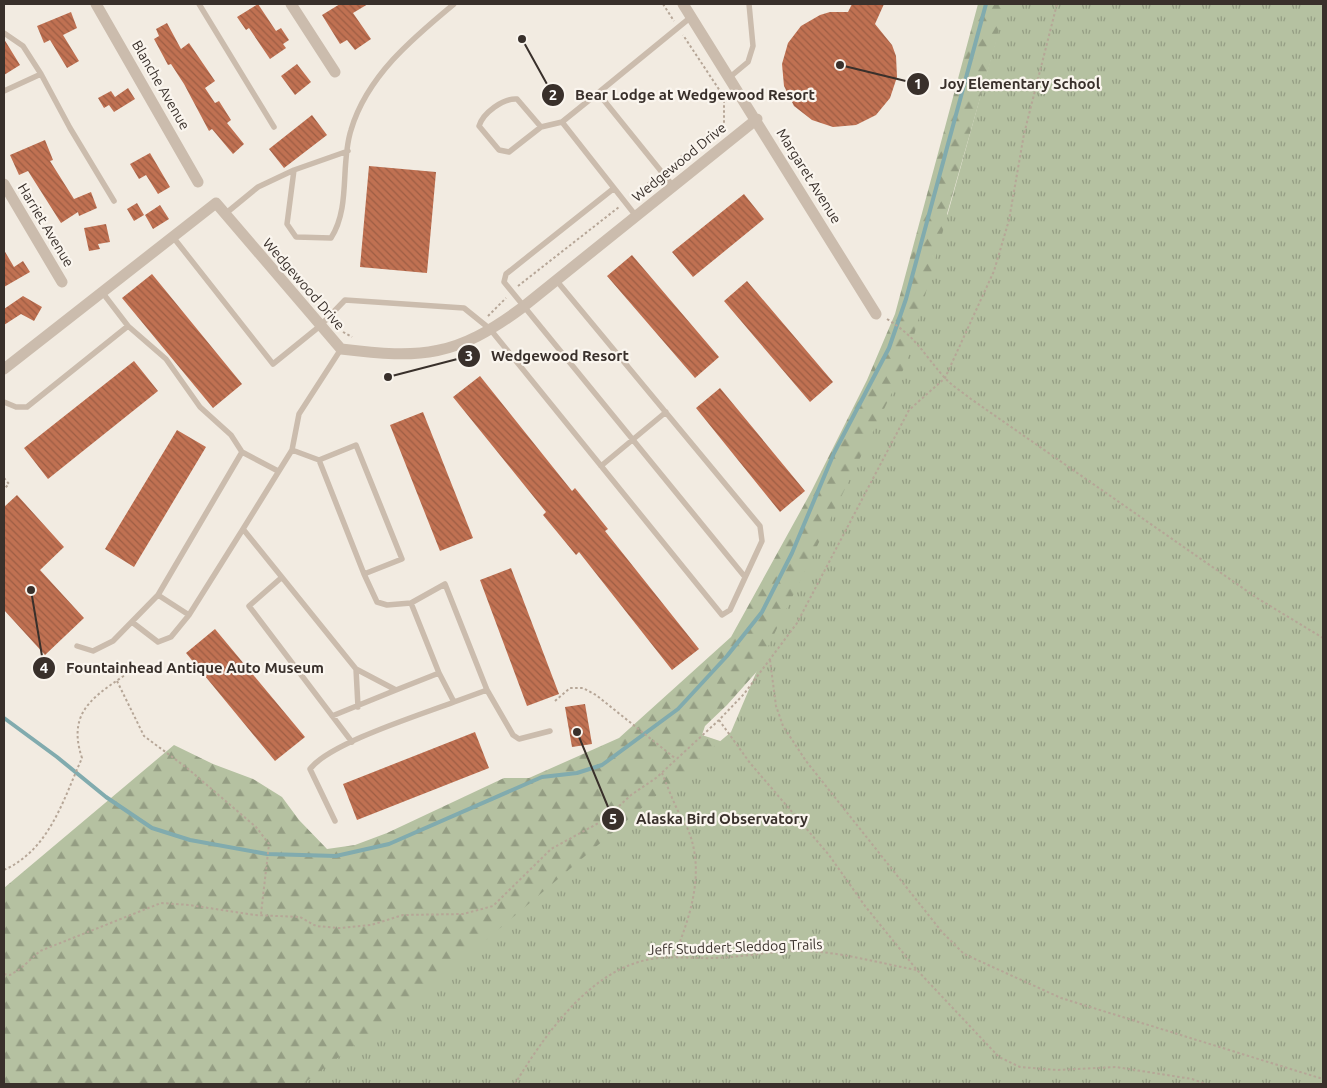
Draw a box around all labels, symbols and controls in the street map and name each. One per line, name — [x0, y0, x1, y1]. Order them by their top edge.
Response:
street label: Blanche Avenue — [129, 38, 193, 132]
callout: Joy Elementary School — [905, 69, 1110, 99]
text: 1 — [914, 75, 922, 92]
text: Joy Elementary School — [940, 75, 1101, 92]
callout: Bear Lodge at Wedgewood Resort — [540, 80, 825, 110]
text: 2 — [549, 86, 557, 103]
text: Bear Lodge at Wedgewood Resort — [575, 86, 815, 103]
street label: Wedgewood Drive — [629, 119, 729, 205]
street label: Margaret Avenue — [773, 126, 845, 226]
street label: Harriet Avenue — [15, 180, 77, 270]
street label: Wedgewood Drive — [260, 235, 348, 333]
callout: Wedgewood Resort — [456, 341, 639, 371]
text: 3 — [465, 347, 473, 364]
text: Wedgewood Resort — [491, 347, 629, 364]
callout: Fountainhead Antique Auto Museum — [31, 653, 334, 683]
text: 4 — [40, 659, 48, 676]
text: Fountainhead Antique Auto Museum — [66, 659, 324, 676]
callout: Alaska Bird Observatory — [601, 804, 818, 834]
text: 5 — [609, 810, 617, 827]
text: Alaska Bird Observatory — [636, 810, 808, 827]
street label: Jeff Studdert Sleddog Trails — [647, 936, 823, 958]

